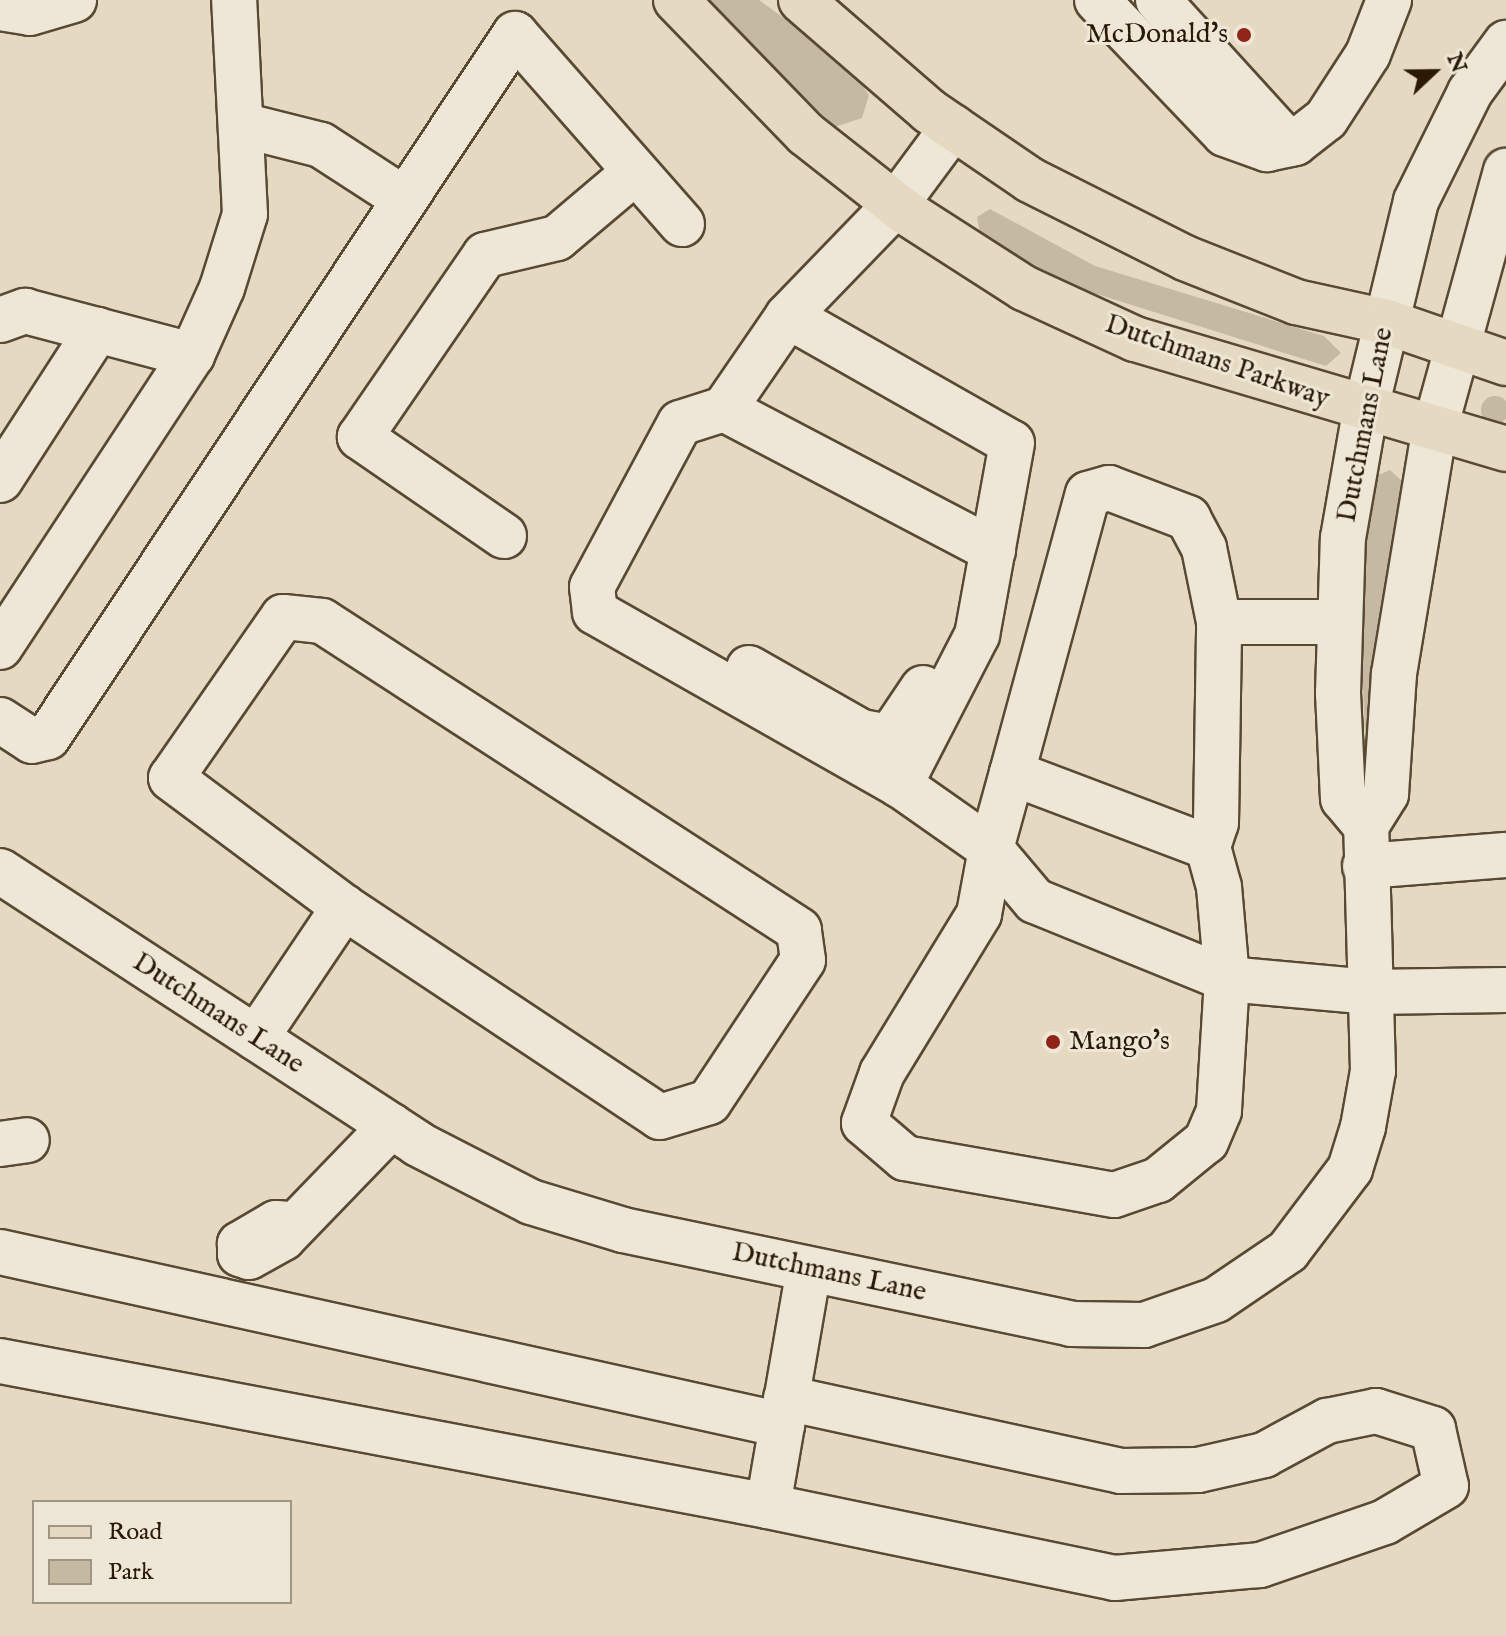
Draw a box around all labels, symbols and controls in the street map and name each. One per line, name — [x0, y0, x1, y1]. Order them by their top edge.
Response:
place label: McDonald's — [1086, 18, 1228, 52]
marker: McDonald's — [1235, 26, 1253, 44]
north arrow — [1394, 32, 1474, 112]
text: N — [1440, 49, 1473, 77]
street label: Dutchmans Parkway — [1100, 308, 1334, 416]
street label: Dutchmans Lane — [1331, 325, 1401, 525]
street label: Dutchmans Lane — [126, 946, 310, 1082]
place label: Mango's — [1069, 1025, 1170, 1059]
marker: Mango's — [1044, 1033, 1062, 1051]
street label: Dutchmans Lane — [729, 1236, 929, 1310]
legend — [32, 1500, 292, 1604]
text: Road — [108, 1517, 162, 1548]
text: Park — [108, 1557, 154, 1588]

